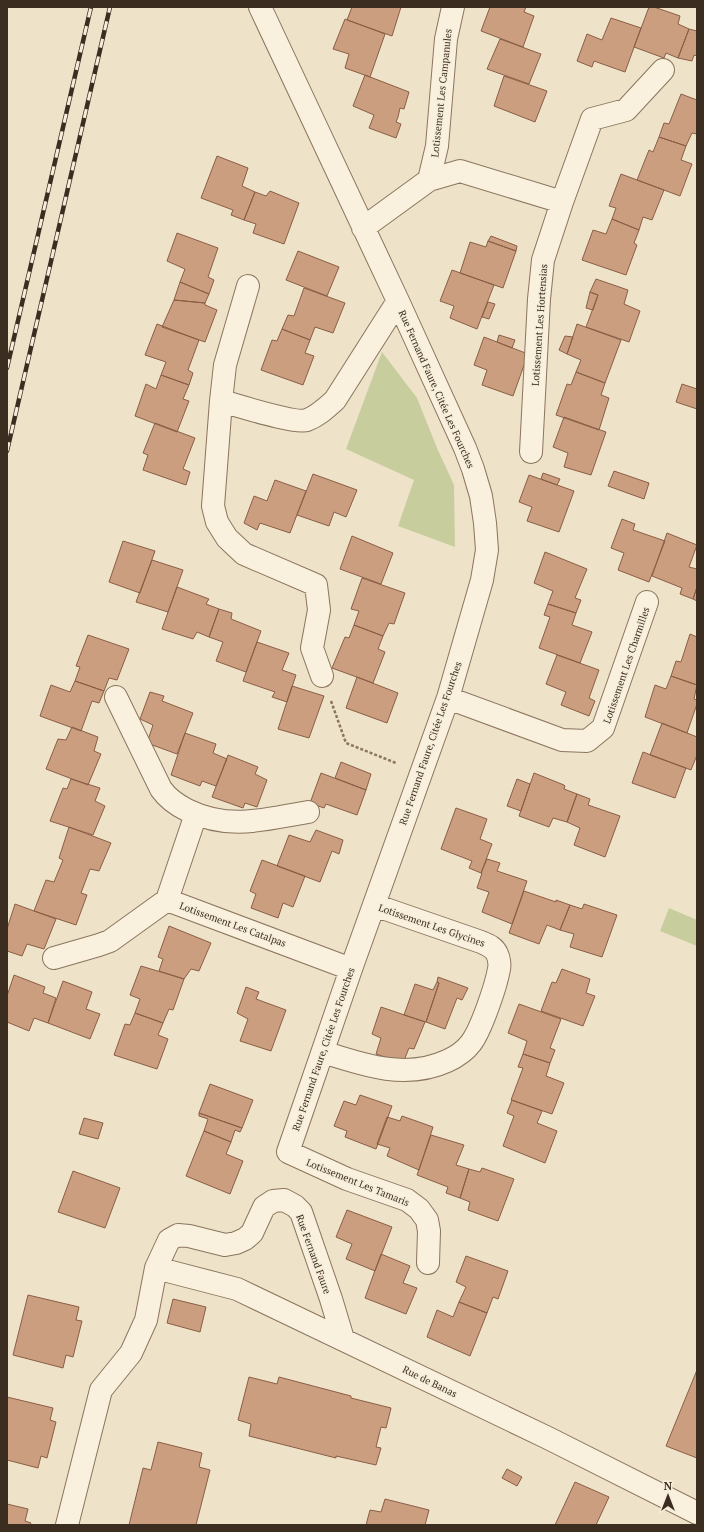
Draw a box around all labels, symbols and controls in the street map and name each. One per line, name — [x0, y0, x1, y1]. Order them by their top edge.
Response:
street label: Lotissement Les Campanules — [428, 28, 455, 158]
street label: Lotissement Les Hortensias — [529, 264, 550, 387]
street label: Rue Fernand Faure, Citée Les Fourches — [396, 308, 477, 470]
street label: Lotissement Les Charmilles — [600, 605, 653, 725]
street label: Rue Fernand Faure, Citée Les Fourches — [396, 660, 465, 827]
street label: Lotissement Les Catalpas — [178, 899, 288, 950]
street label: Lotissement Les Glycines — [377, 901, 487, 950]
street label: Rue Fernand Faure, Citée Les Fourches — [289, 966, 358, 1133]
street label: Lotissement Les Tamaris — [304, 1156, 411, 1209]
street label: Rue Fernand Faure — [293, 1213, 334, 1296]
street label: Rue de Banas — [400, 1363, 459, 1400]
north arrow — [648, 1476, 688, 1516]
text: N — [664, 1479, 673, 1493]

